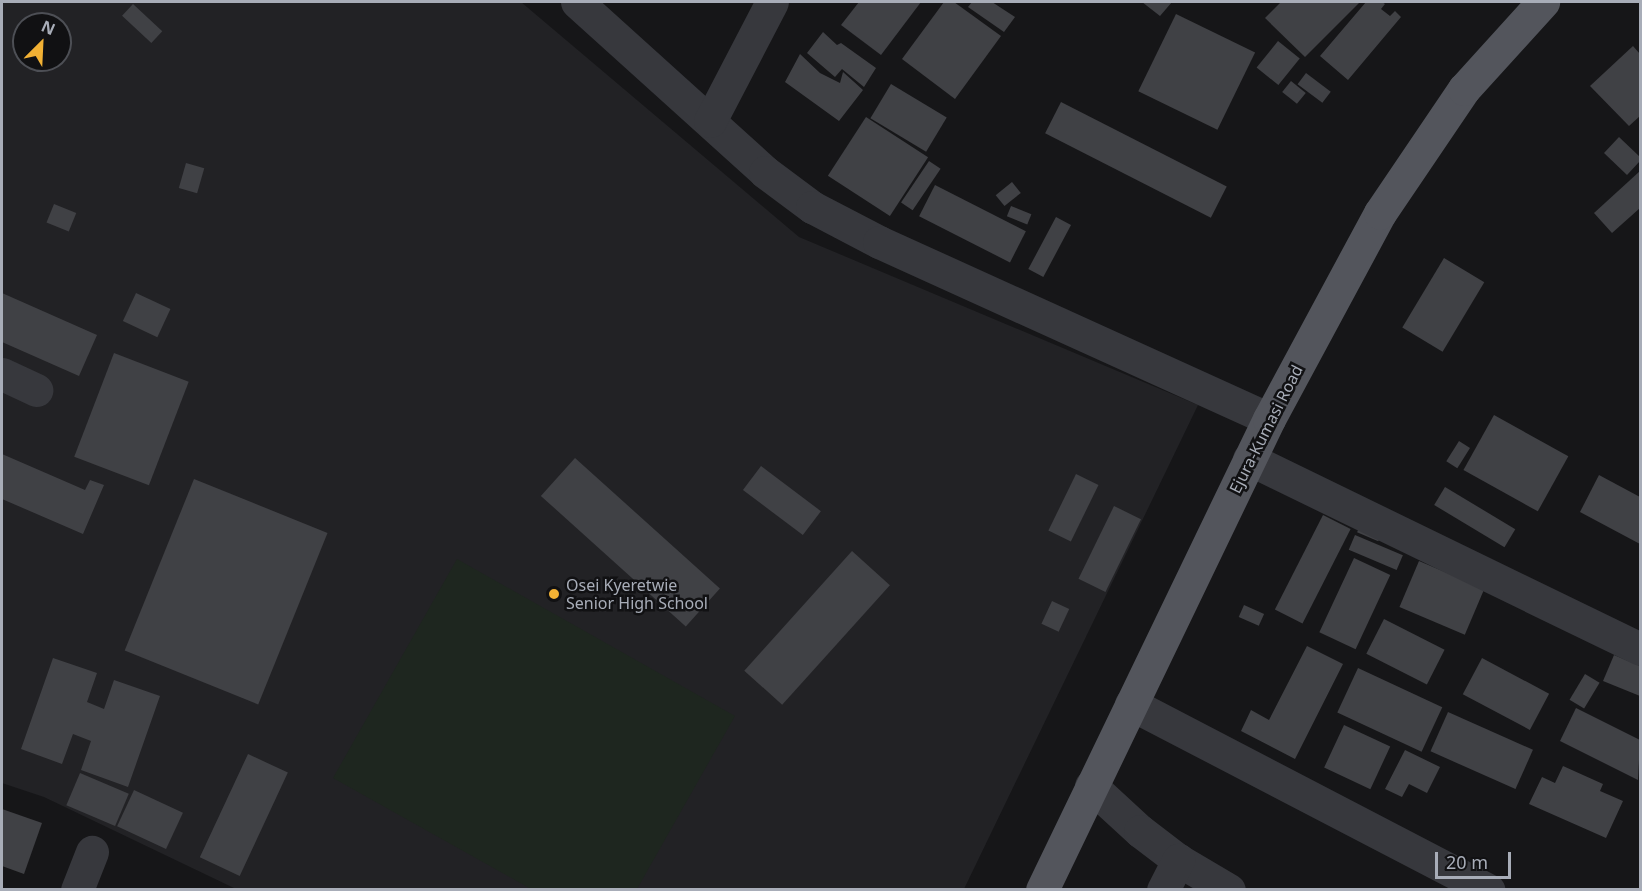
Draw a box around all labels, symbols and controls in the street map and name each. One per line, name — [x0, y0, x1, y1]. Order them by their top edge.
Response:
north arrow — [12, 12, 72, 72]
text: N — [38, 15, 59, 40]
street label: Ejura-Kumasi Road — [1225, 362, 1307, 496]
place label: Osei Kyeretwie Senior High School — [566, 575, 708, 613]
marker: Osei Kyeretwie Senior High School — [547, 587, 561, 601]
scale bar — [1438, 840, 1514, 878]
text: 20 m — [1446, 850, 1488, 874]

